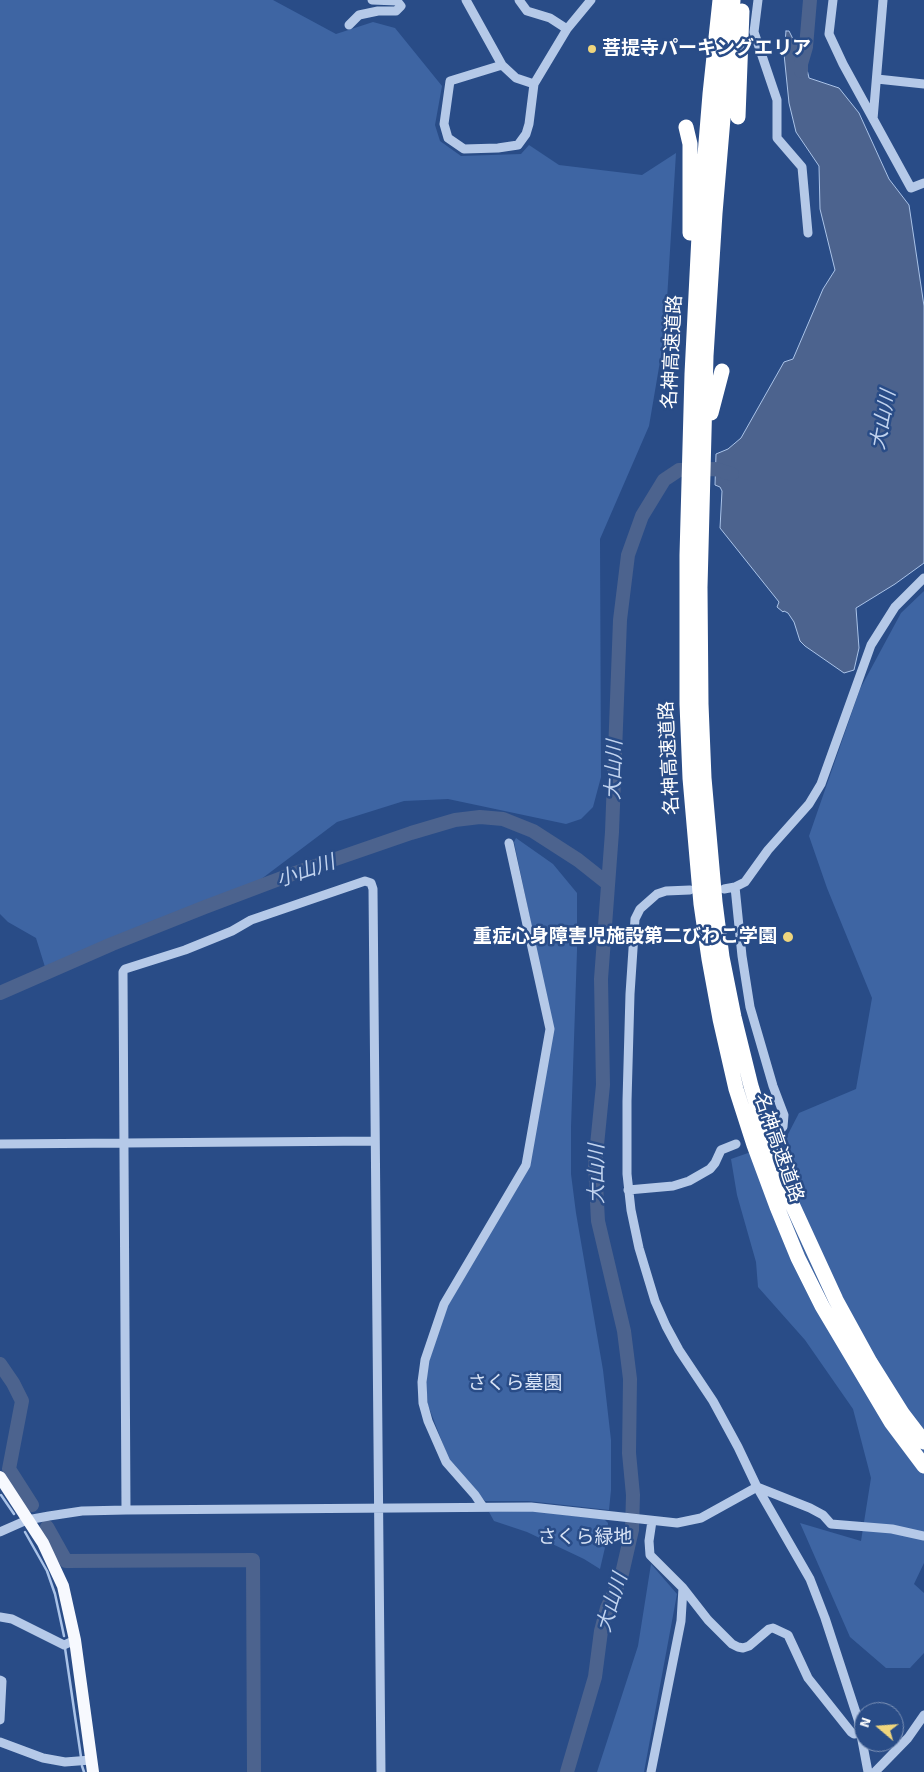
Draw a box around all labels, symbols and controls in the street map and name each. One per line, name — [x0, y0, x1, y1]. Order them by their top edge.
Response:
place label: 菩提寺パーキングエリア — [602, 38, 811, 60]
marker: 菩提寺パーキングエリア — [586, 43, 598, 55]
street label: 名神高速道路 — [659, 294, 687, 410]
water label: 大山川 — [866, 388, 902, 452]
street label: 名神高速道路 — [656, 700, 684, 816]
water label: 大山川 — [602, 740, 628, 800]
water label: 小山川 — [274, 851, 338, 893]
place label: 重症心身障害児施設第二びわこ学園 — [473, 926, 777, 948]
marker: 重症心身障害児施設第二びわこ学園 — [781, 930, 795, 944]
street label: 名神高速道路 — [749, 1090, 807, 1206]
water label: 大山川 — [586, 1144, 610, 1204]
park label: さくら墓園 — [468, 1373, 562, 1395]
park label: さくら緑地 — [538, 1527, 632, 1549]
water label: 大山川 — [593, 1571, 633, 1635]
north arrow — [854, 1702, 904, 1752]
text: N — [856, 1715, 875, 1730]

